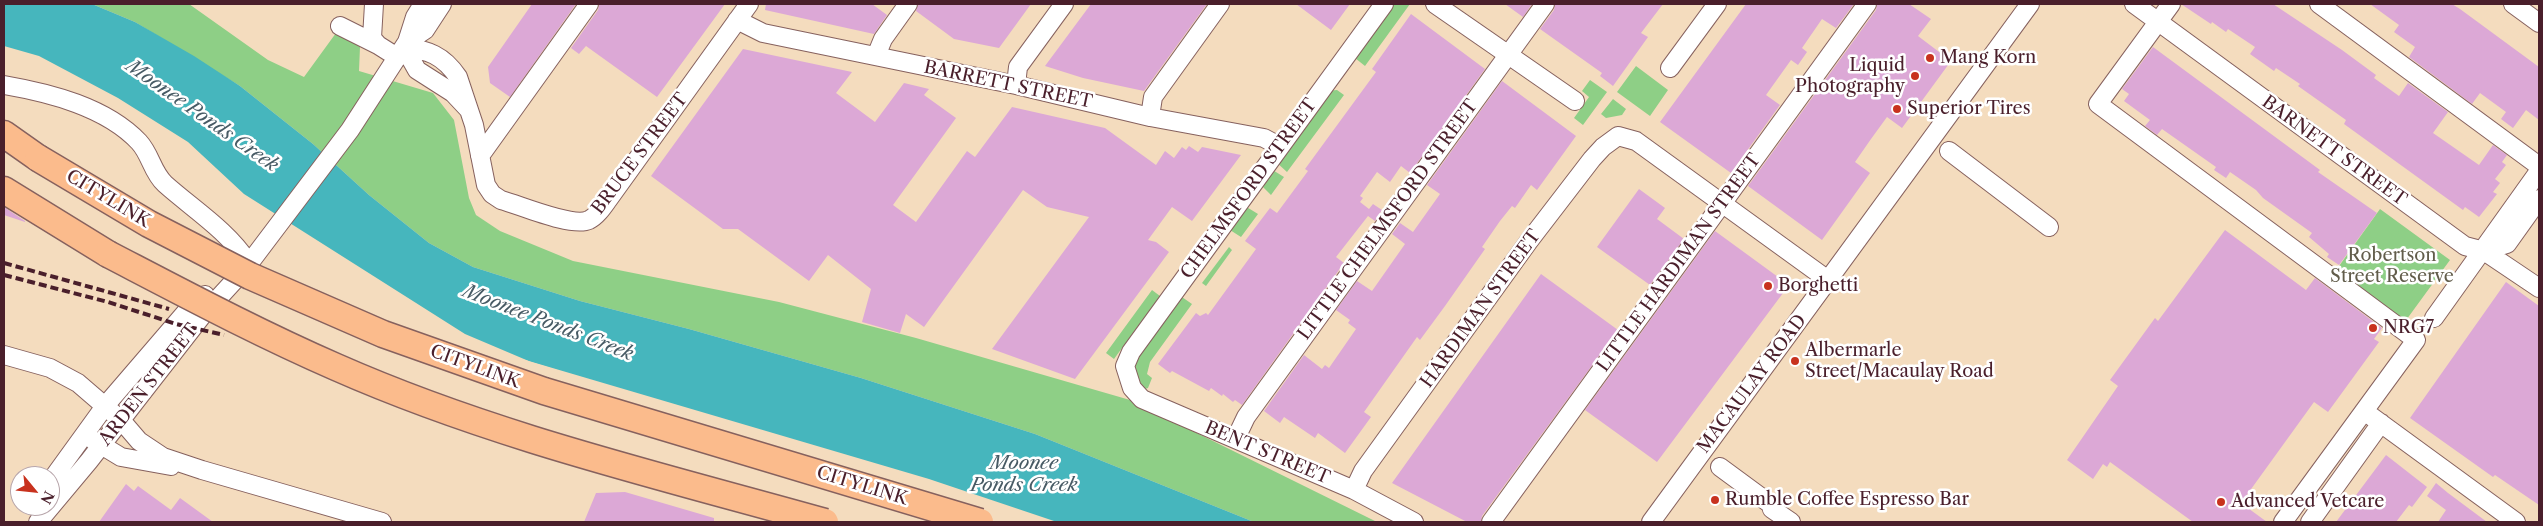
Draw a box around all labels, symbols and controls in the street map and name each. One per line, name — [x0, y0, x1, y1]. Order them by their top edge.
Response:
place label: Mang Korn — [1940, 47, 2036, 69]
marker: Mang Korn — [1924, 52, 1936, 64]
water label: Moonee Ponds Creek — [122, 55, 282, 177]
place label: Liquid Photography — [1795, 55, 1905, 98]
street label: BARRETT STREET — [922, 57, 1094, 113]
marker: Liquid Photography — [1909, 70, 1921, 82]
street label: BRUCE STREET — [587, 89, 693, 219]
street label: BARNETT STREET — [2257, 91, 2411, 211]
street label: CHELMSFORD STREET — [1176, 95, 1322, 283]
street label: LITTLE CHELMSFORD STREET — [1294, 96, 1482, 344]
place label: Superior Tires — [1907, 98, 2030, 120]
marker: Superior Tires — [1891, 103, 1903, 115]
street label: LITTLE HARDIMAN STREET — [1593, 150, 1765, 376]
street label: CITYLINK — [62, 165, 154, 233]
street label: HARDIMAN STREET — [1416, 226, 1546, 392]
park label: Robertson Street Reserve — [2330, 245, 2454, 288]
place label: Borghetti — [1778, 275, 1858, 297]
water label: Moonee Ponds Creek — [460, 280, 636, 366]
marker: Borghetti — [1762, 280, 1774, 292]
street label: MACAULAY ROAD — [1693, 310, 1811, 458]
place label: NRG7 — [2383, 317, 2434, 339]
street label: ARDEN STREET — [95, 320, 203, 450]
marker: NRG7 — [2367, 322, 2379, 334]
place label: Albermarle Street/Macaulay Road — [1805, 340, 1994, 382]
street label: CITYLINK — [427, 341, 523, 393]
marker: Albermarle Street/Macaulay Road — [1789, 355, 1801, 367]
street label: BENT STREET — [1201, 417, 1333, 489]
water label: Moonee Ponds Creek — [970, 453, 1078, 497]
street label: CITYLINK — [814, 462, 910, 510]
north arrow — [10, 466, 60, 516]
text: N — [37, 488, 58, 507]
place label: Rumble Coffee Espresso Bar — [1725, 489, 1969, 511]
place label: Advanced Vetcare — [2231, 491, 2384, 513]
marker: Rumble Coffee Espresso Bar — [1709, 494, 1721, 506]
marker: Advanced Vetcare — [2215, 496, 2227, 508]

